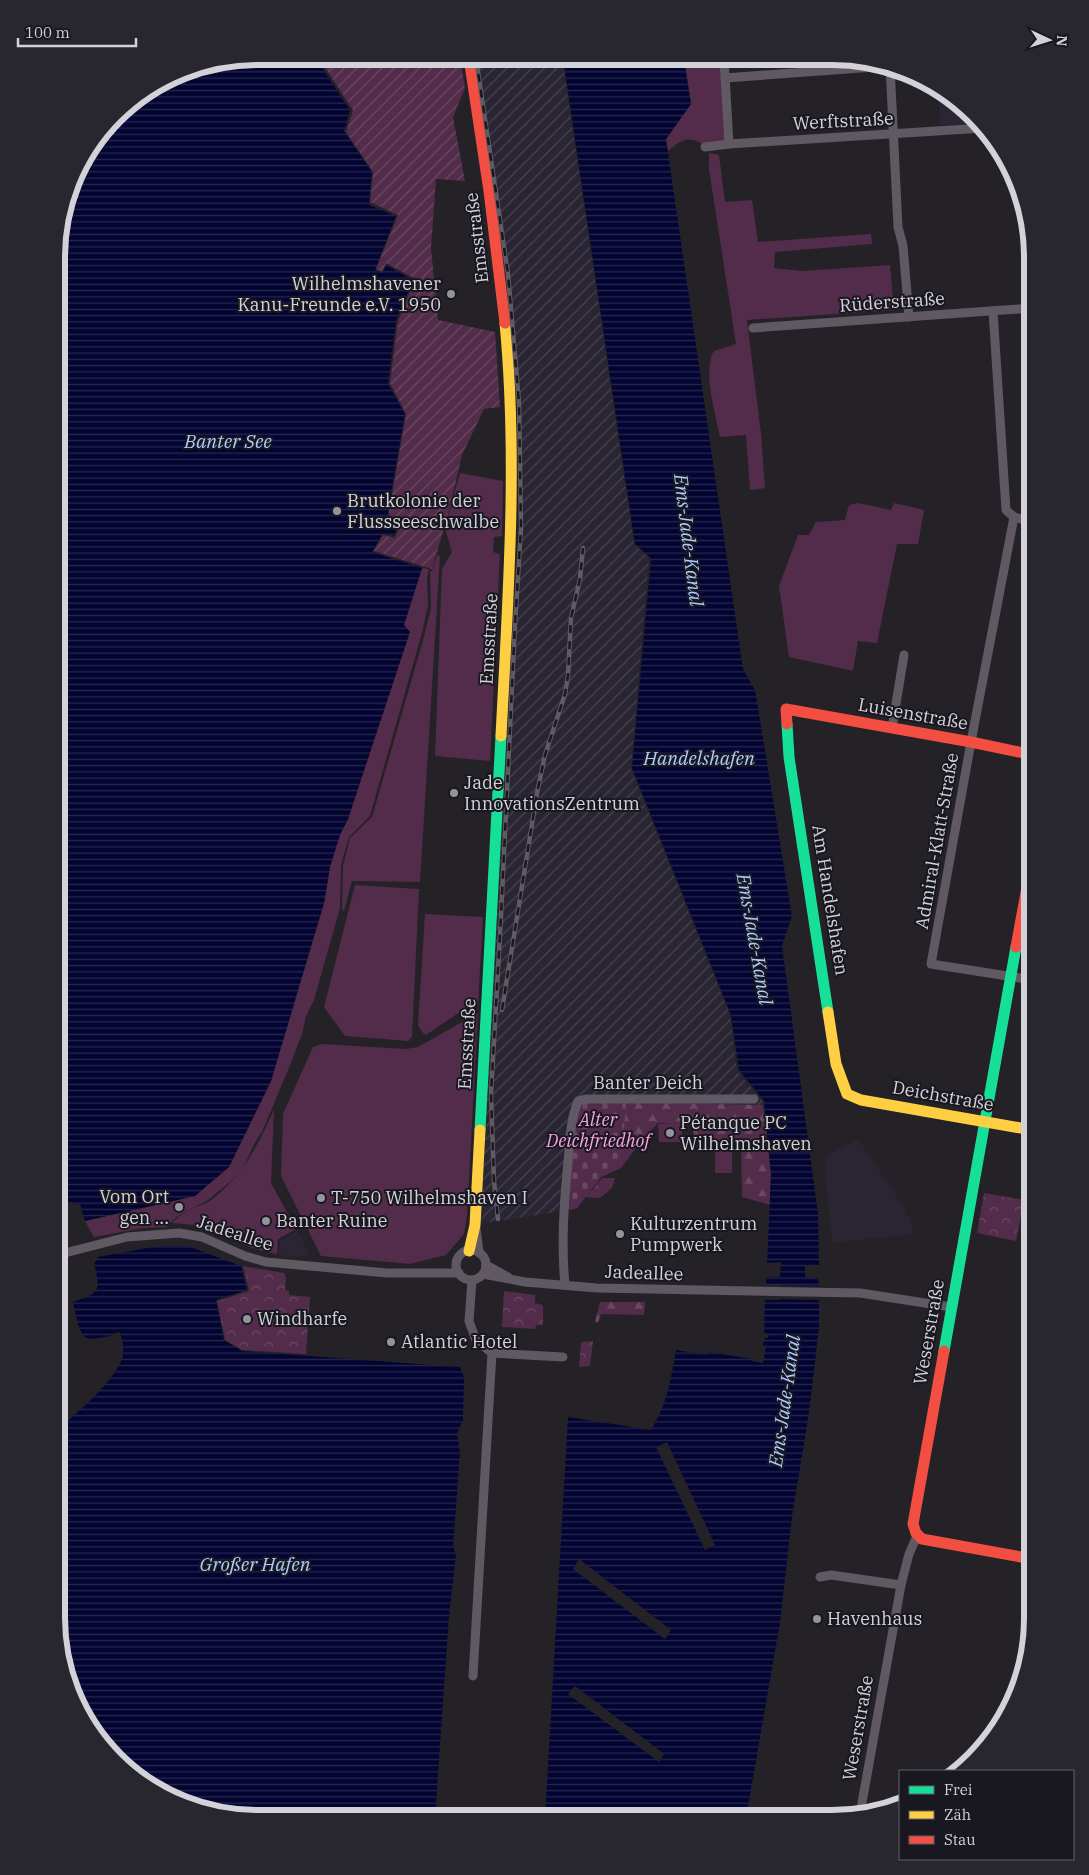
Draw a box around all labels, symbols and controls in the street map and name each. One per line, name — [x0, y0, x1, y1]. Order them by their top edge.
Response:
scale bar — [18, 15, 135, 47]
north arrow — [1024, 15, 1074, 65]
text: 100 m — [25, 23, 70, 42]
text: N — [1053, 35, 1071, 47]
street label: Werftstraße — [792, 106, 894, 135]
street label: Emsstraße — [460, 191, 493, 285]
place label: Wilhelmshavener Kanu-Freunde e.V. 1950 — [237, 272, 441, 316]
street label: Rüderstraße — [838, 286, 945, 317]
marker: Wilhelmshavener Kanu-Freunde e.V. 1950 — [445, 288, 457, 300]
water label: Banter See — [183, 429, 272, 453]
water label: Ems-Jade-Kanal — [669, 471, 709, 608]
place label: Brutkolonie der Flussseeschwalbe — [347, 489, 499, 533]
marker: Brutkolonie der Flussseeschwalbe — [331, 505, 343, 517]
street label: Emsstraße — [475, 593, 502, 685]
street label: Luisenstraße — [856, 693, 970, 734]
water label: Handelshafen — [642, 746, 755, 770]
street label: Admiral-Klatt-Straße — [910, 751, 963, 931]
place label: Jade InnovationsZentrum — [464, 771, 640, 815]
marker: Jade InnovationsZentrum — [448, 787, 460, 799]
street label: Am Handelshafen — [807, 823, 854, 977]
water label: Ems-Jade-Kanal — [731, 870, 778, 1007]
street label: Emsstraße — [453, 998, 480, 1090]
street label: Banter Deich — [593, 1071, 703, 1094]
street label: Deichstraße — [891, 1075, 996, 1116]
park label: Alter Deichfriedhof — [545, 1108, 653, 1152]
place label: Pétanque PC Wilhelmshaven — [680, 1111, 812, 1155]
marker: Pétanque PC Wilhelmshaven — [664, 1127, 676, 1139]
place label: Vom Ort gen ... — [99, 1185, 169, 1229]
place label: T-750 Wilhelmshaven I — [331, 1186, 528, 1209]
marker: T-750 Wilhelmshaven I — [315, 1192, 327, 1204]
marker: Vom Ort gen ... — [173, 1201, 185, 1213]
street label: Jadeallee — [194, 1209, 276, 1256]
place label: Banter Ruine — [276, 1209, 388, 1232]
place label: Kulturzentrum Pumpwerk — [630, 1212, 757, 1256]
marker: Banter Ruine — [260, 1215, 272, 1227]
marker: Kulturzentrum Pumpwerk — [614, 1228, 626, 1240]
street label: Jadeallee — [604, 1260, 684, 1285]
street label: Weserstraße — [908, 1277, 949, 1386]
place label: Windharfe — [257, 1307, 347, 1330]
marker: Windharfe — [241, 1313, 253, 1325]
place label: Atlantic Hotel — [401, 1330, 517, 1353]
water label: Ems-Jade-Kanal — [763, 1333, 805, 1470]
marker: Atlantic Hotel — [385, 1336, 397, 1348]
water label: Großer Hafen — [200, 1552, 311, 1576]
place label: Havenhaus — [827, 1607, 922, 1630]
marker: Havenhaus — [811, 1613, 823, 1625]
street label: Weserstraße — [837, 1673, 878, 1782]
legend — [899, 1770, 1074, 1860]
text: Frei — [944, 1780, 973, 1799]
text: Zäh — [944, 1805, 971, 1824]
text: Stau — [944, 1830, 976, 1849]

